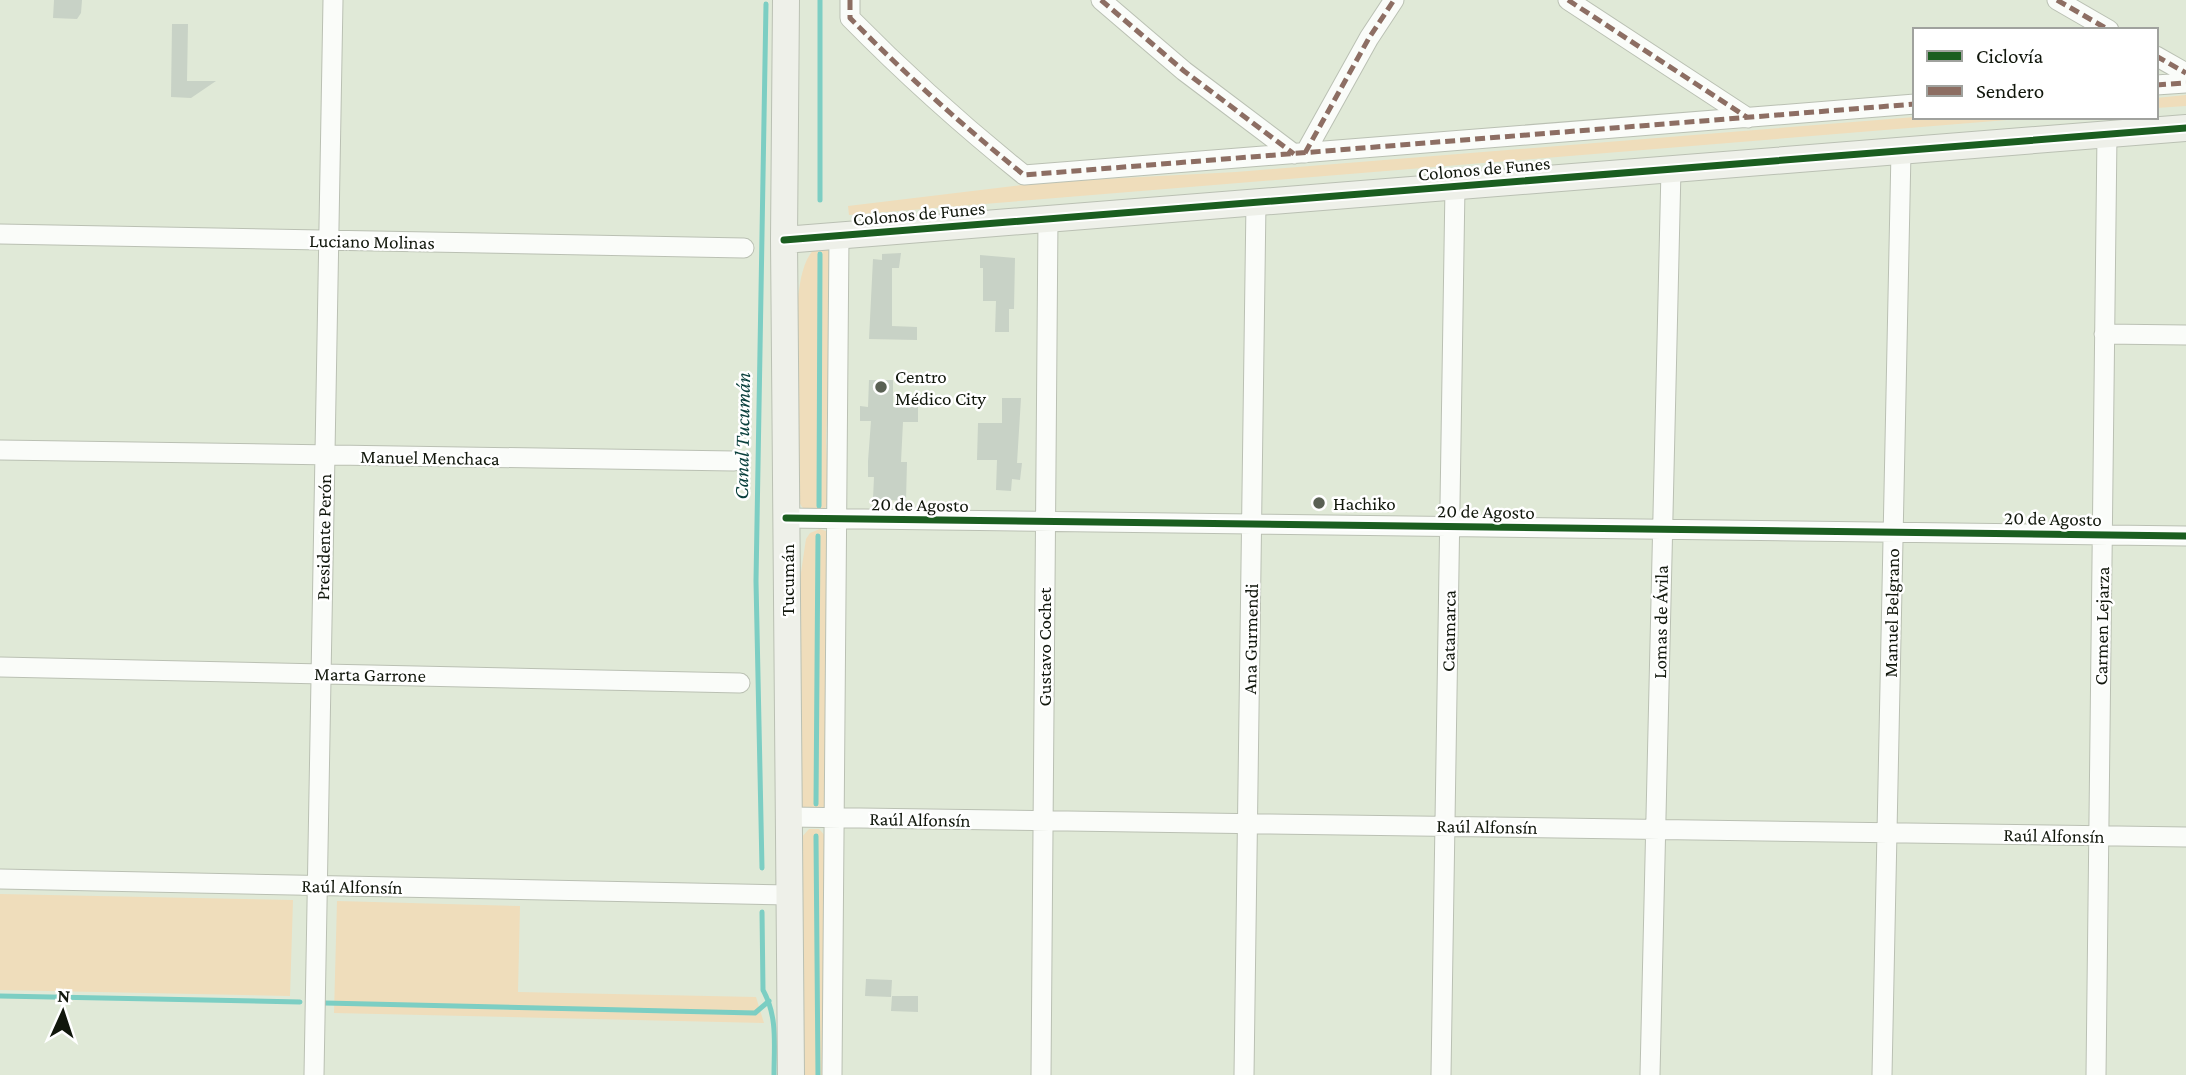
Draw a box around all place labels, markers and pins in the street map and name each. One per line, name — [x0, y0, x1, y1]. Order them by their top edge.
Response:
place label: Centro Médico City — [895, 366, 986, 409]
marker: Centro Médico City — [873, 379, 889, 395]
place label: Hachiko — [1333, 493, 1396, 514]
marker: Hachiko — [1311, 495, 1327, 511]

